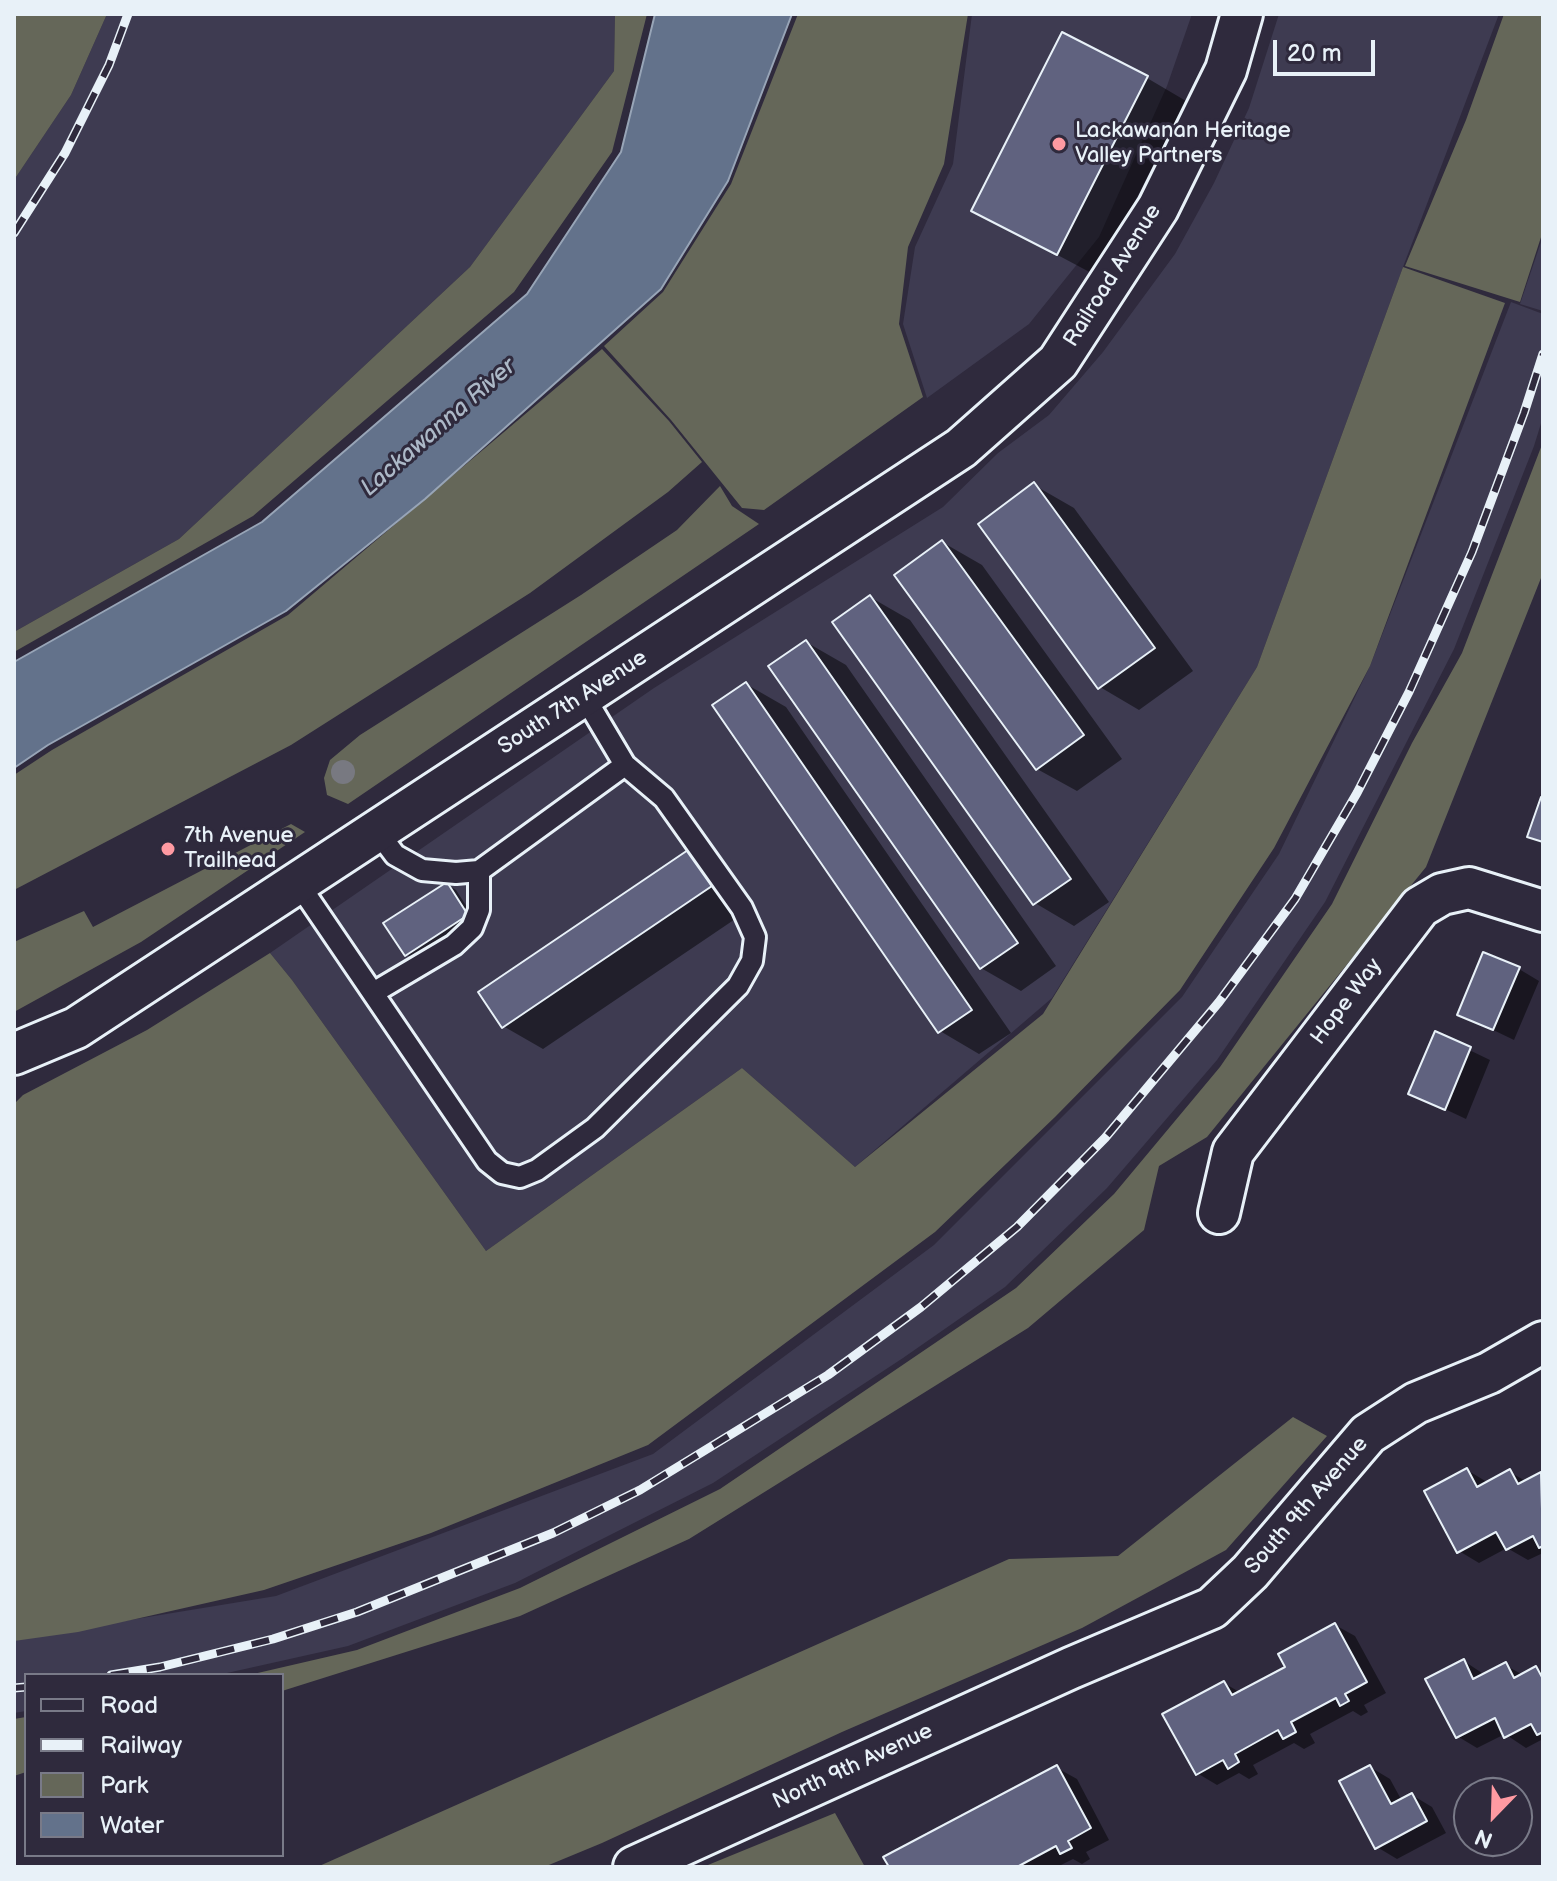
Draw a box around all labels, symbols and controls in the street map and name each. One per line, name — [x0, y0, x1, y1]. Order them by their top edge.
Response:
scale bar — [1277, 24, 1379, 74]
text: 20 m — [1287, 39, 1342, 68]
place label: Lackawanan Heritage Valley Partners — [1075, 118, 1291, 170]
marker: Lackawanan Heritage Valley Partners — [1050, 135, 1068, 153]
street label: Railroad Avenue — [1059, 200, 1167, 352]
water label: Lackawanna River — [356, 353, 522, 503]
street label: South 7th Avenue — [494, 645, 652, 761]
place label: 7th Avenue Trailhead — [184, 823, 293, 874]
marker: 7th Avenue Trailhead — [159, 840, 177, 858]
street label: Hope Way — [1306, 954, 1388, 1050]
street label: South 9th Avenue — [1240, 1432, 1374, 1580]
legend — [24, 1673, 284, 1857]
text: Road — [100, 1691, 158, 1720]
street label: North 9th Avenue — [769, 1718, 937, 1816]
text: Railway — [100, 1731, 182, 1760]
text: Park — [100, 1771, 148, 1800]
north arrow — [1453, 1777, 1533, 1857]
text: Water — [100, 1811, 164, 1840]
text: N — [1471, 1822, 1497, 1853]

